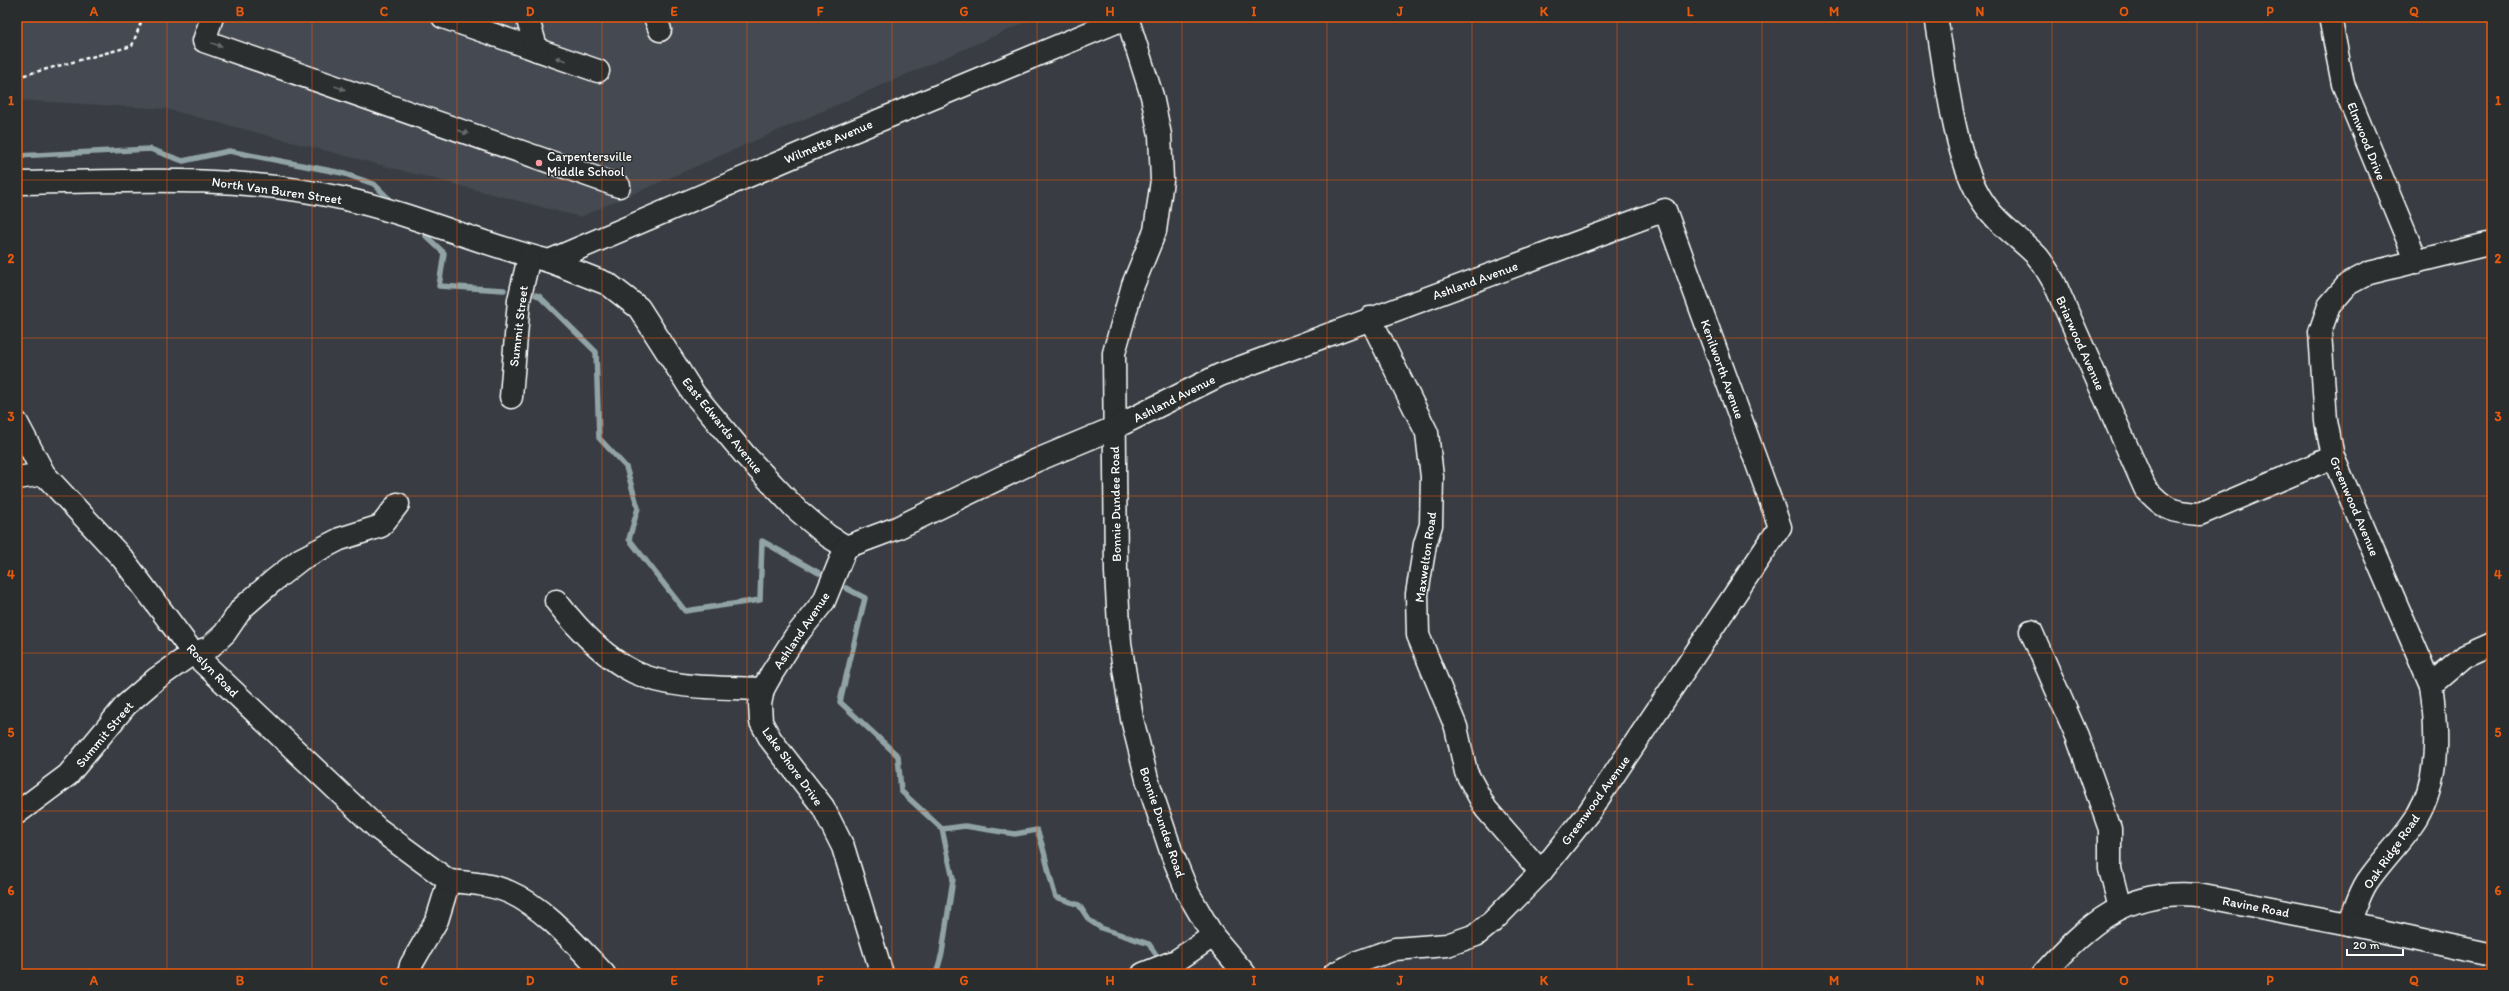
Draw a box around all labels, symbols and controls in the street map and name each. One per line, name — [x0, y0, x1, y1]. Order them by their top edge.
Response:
text: A — [89, 4, 99, 19]
text: B — [236, 4, 245, 19]
text: C — [380, 4, 389, 19]
text: D — [526, 4, 535, 19]
text: E — [670, 4, 678, 19]
text: F — [817, 4, 824, 19]
text: G — [960, 4, 969, 19]
text: H — [1106, 4, 1115, 19]
text: I — [1252, 4, 1257, 19]
text: J — [1396, 4, 1404, 19]
text: K — [1540, 4, 1549, 19]
text: L — [1687, 4, 1694, 19]
text: M — [1829, 4, 1839, 19]
text: N — [1976, 4, 1985, 19]
text: O — [2119, 4, 2129, 19]
text: P — [2266, 4, 2274, 19]
text: Q — [2409, 4, 2419, 19]
one-way arrow — [212, 43, 224, 49]
one-way arrow — [555, 55, 567, 61]
one-way arrow — [334, 86, 346, 92]
text: 1 — [8, 93, 14, 108]
text: 1 — [2495, 93, 2501, 108]
street label: Elmwood Drive — [2344, 100, 2389, 182]
street label: Wilmette Avenue — [782, 116, 875, 167]
one-way arrow — [457, 129, 469, 135]
place label: Carpentersville Middle School — [547, 149, 632, 179]
marker: Carpentersville Middle School — [534, 158, 544, 168]
street label: North Van Buren Street — [211, 174, 343, 207]
text: 2 — [8, 251, 15, 266]
text: 2 — [2495, 251, 2502, 266]
street label: Ashland Avenue — [1430, 258, 1520, 303]
street label: Summit Street — [506, 285, 531, 367]
street label: Briarwood Avenue — [2053, 294, 2108, 393]
street label: Kenilworth Avenue — [1698, 317, 1747, 421]
street label: Ashland Avenue — [1131, 371, 1218, 425]
street label: East Edwards Avenue — [679, 374, 766, 476]
text: 3 — [7, 409, 15, 424]
text: 3 — [2494, 409, 2502, 424]
street label: Bonnie Dundee Road — [1107, 446, 1124, 562]
street label: Greenwood Avenue — [2327, 454, 2382, 558]
street label: Maxwelton Road — [1412, 511, 1439, 603]
text: 4 — [7, 567, 15, 582]
text: 4 — [2494, 567, 2502, 582]
street label: Ashland Avenue — [770, 589, 833, 672]
street label: Roslyn Road — [184, 641, 242, 700]
street label: Summit Street — [72, 698, 136, 770]
street label: Lake Shore Drive — [759, 724, 826, 808]
text: 5 — [8, 725, 15, 740]
text: 5 — [2495, 725, 2502, 740]
street label: Greenwood Avenue — [1558, 753, 1633, 848]
street label: Bonnie Dundee Road — [1137, 765, 1188, 879]
street label: Oak Ridge Road — [2360, 811, 2423, 892]
text: 6 — [8, 883, 15, 898]
text: 6 — [2495, 883, 2502, 898]
street label: Ravine Road — [2221, 893, 2291, 920]
scale bar — [2347, 931, 2403, 957]
text: 20 m — [2353, 938, 2380, 952]
text: A — [89, 973, 99, 988]
text: B — [236, 973, 245, 988]
text: C — [380, 973, 389, 988]
text: D — [526, 973, 535, 988]
text: E — [670, 973, 678, 988]
text: F — [817, 973, 824, 988]
text: G — [960, 973, 969, 988]
text: H — [1106, 973, 1115, 988]
text: I — [1252, 973, 1257, 988]
text: J — [1396, 973, 1404, 988]
text: K — [1540, 973, 1549, 988]
text: L — [1687, 973, 1694, 988]
text: M — [1829, 973, 1839, 988]
text: N — [1976, 973, 1985, 988]
text: O — [2119, 973, 2129, 988]
text: P — [2266, 973, 2274, 988]
text: Q — [2409, 973, 2419, 988]

